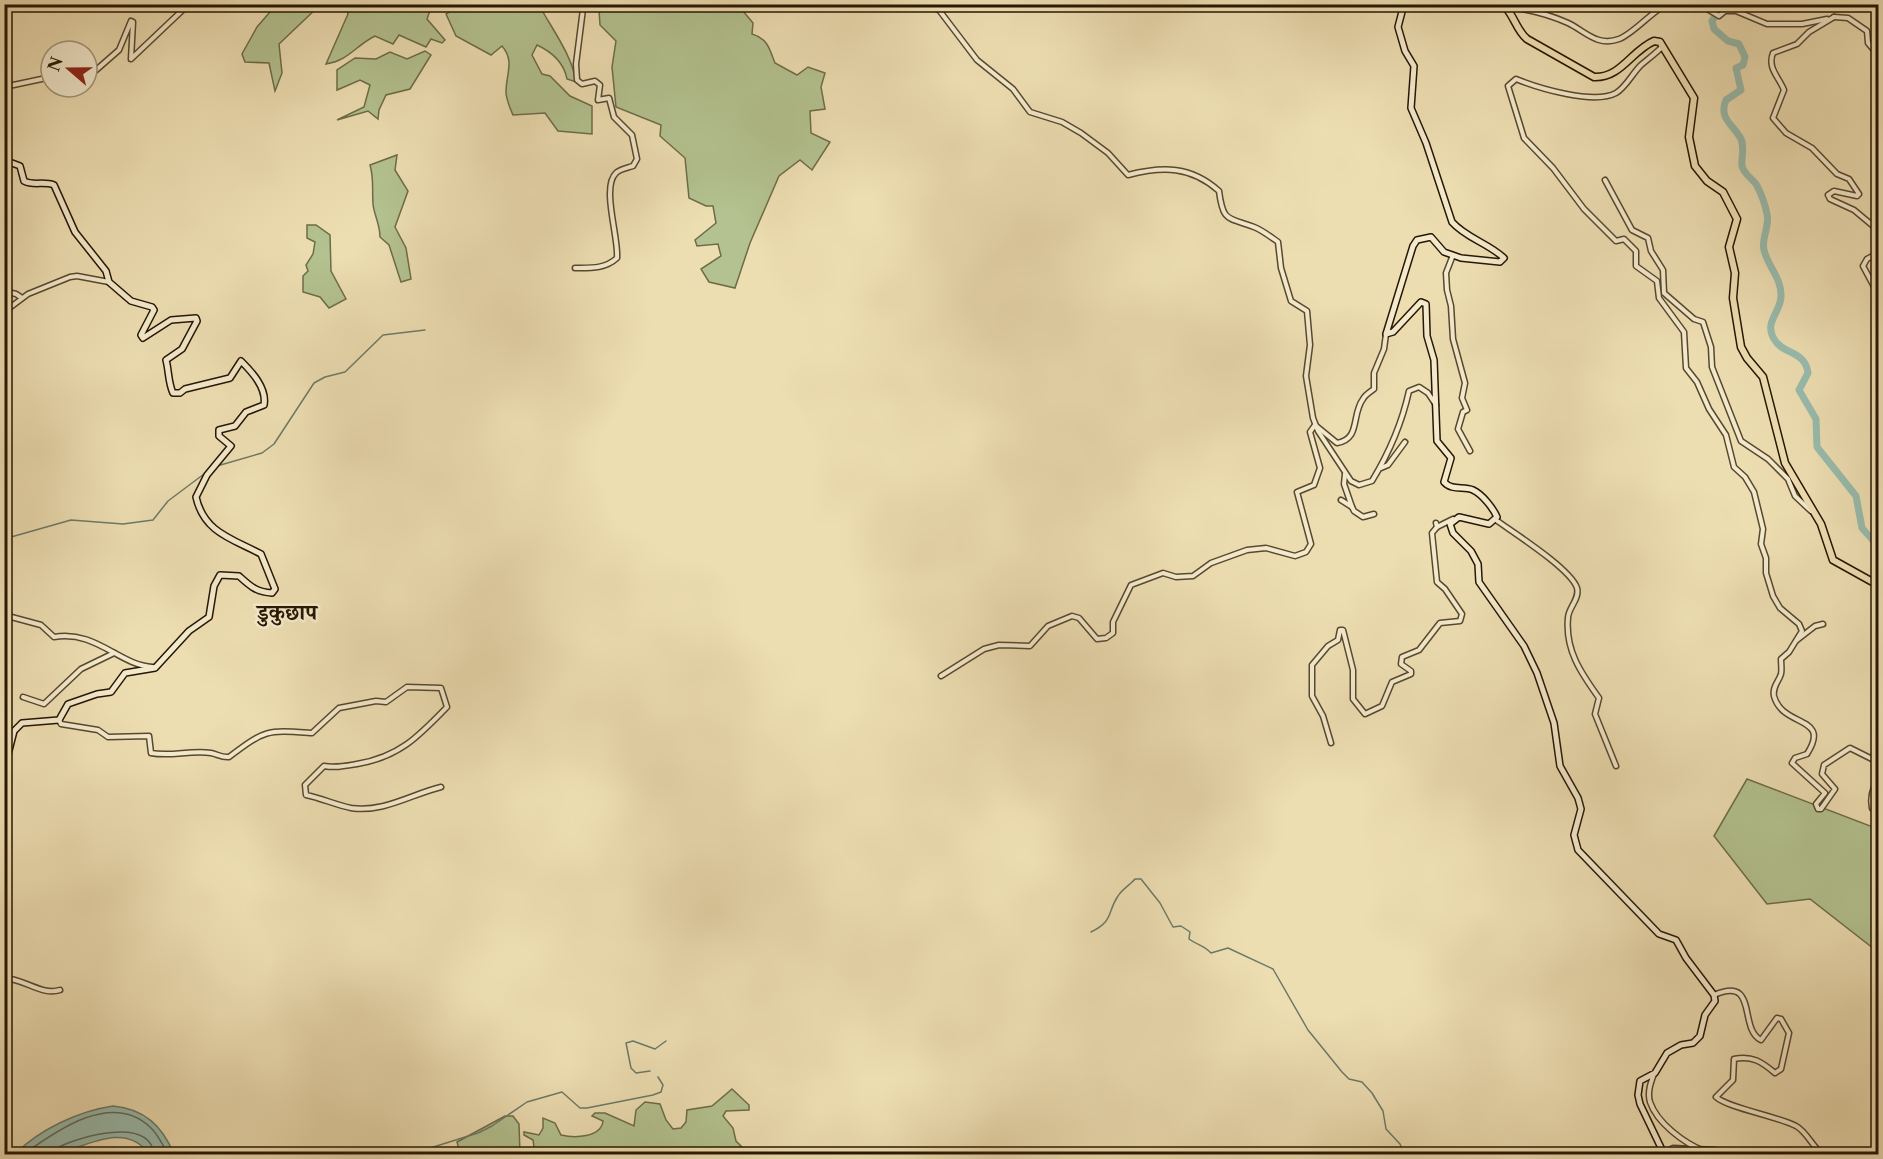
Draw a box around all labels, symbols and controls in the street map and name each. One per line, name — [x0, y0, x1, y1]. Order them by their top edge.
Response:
north arrow — [39, 39, 99, 99]
text: N — [43, 54, 67, 74]
district label: डुकुछाप — [255, 599, 319, 627]

